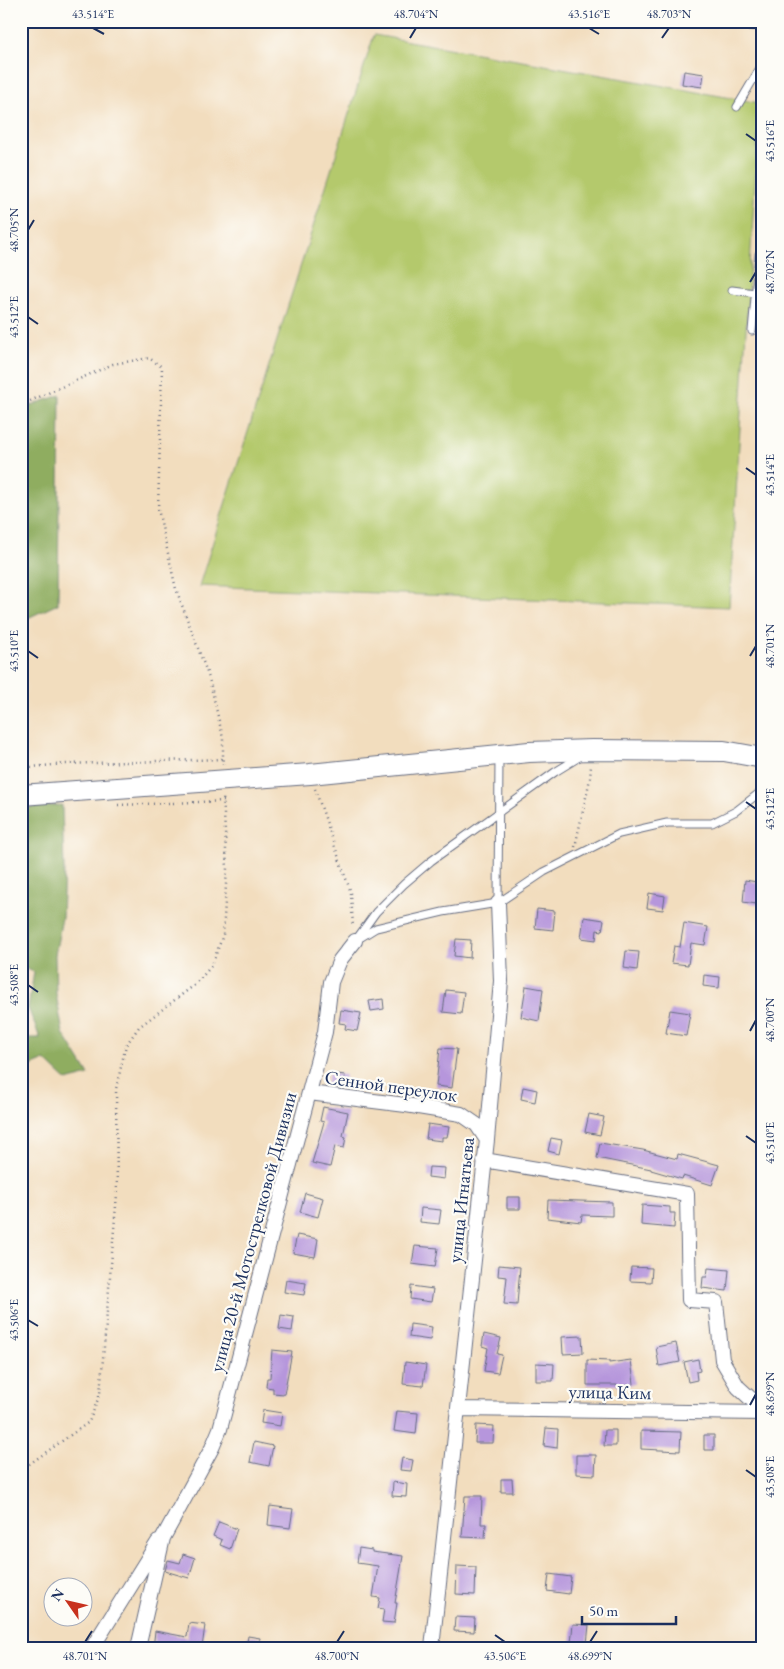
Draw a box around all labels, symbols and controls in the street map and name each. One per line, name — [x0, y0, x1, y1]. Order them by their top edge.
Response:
text: 43.514°E — [72, 6, 114, 22]
text: 48.704°N — [394, 6, 439, 22]
text: 43.516°E — [568, 6, 610, 22]
text: 48.703°N — [647, 6, 692, 22]
text: 43.516°E — [762, 120, 778, 162]
text: 48.705°N — [6, 207, 22, 252]
text: 48.702°N — [762, 249, 778, 294]
text: 43.512°E — [6, 296, 22, 338]
text: 43.514°E — [762, 454, 778, 496]
text: 48.701°N — [762, 623, 778, 668]
text: 43.510°E — [6, 630, 22, 672]
text: 43.512°E — [762, 788, 778, 830]
text: 43.508°E — [6, 964, 22, 1006]
text: 48.700°N — [762, 997, 778, 1042]
street label: Сенной переулок — [323, 1064, 459, 1108]
street label: улица 20-й Мотострелковой Дивизии — [204, 1089, 302, 1375]
text: 43.510°E — [762, 1122, 778, 1164]
street label: улица Игнатьева — [442, 1136, 480, 1264]
text: 43.506°E — [6, 1299, 22, 1341]
text: 48.699°N — [762, 1371, 778, 1416]
street label: улица Ким — [568, 1379, 652, 1405]
text: 43.508°E — [762, 1456, 778, 1498]
north arrow — [42, 1576, 92, 1626]
text: N — [47, 1584, 68, 1604]
scale bar — [582, 1594, 675, 1626]
text: 50 m — [589, 1601, 618, 1620]
text: 48.701°N — [63, 1648, 108, 1664]
text: 48.700°N — [315, 1648, 360, 1664]
text: 43.506°E — [484, 1648, 526, 1664]
text: 48.699°N — [568, 1648, 613, 1664]

